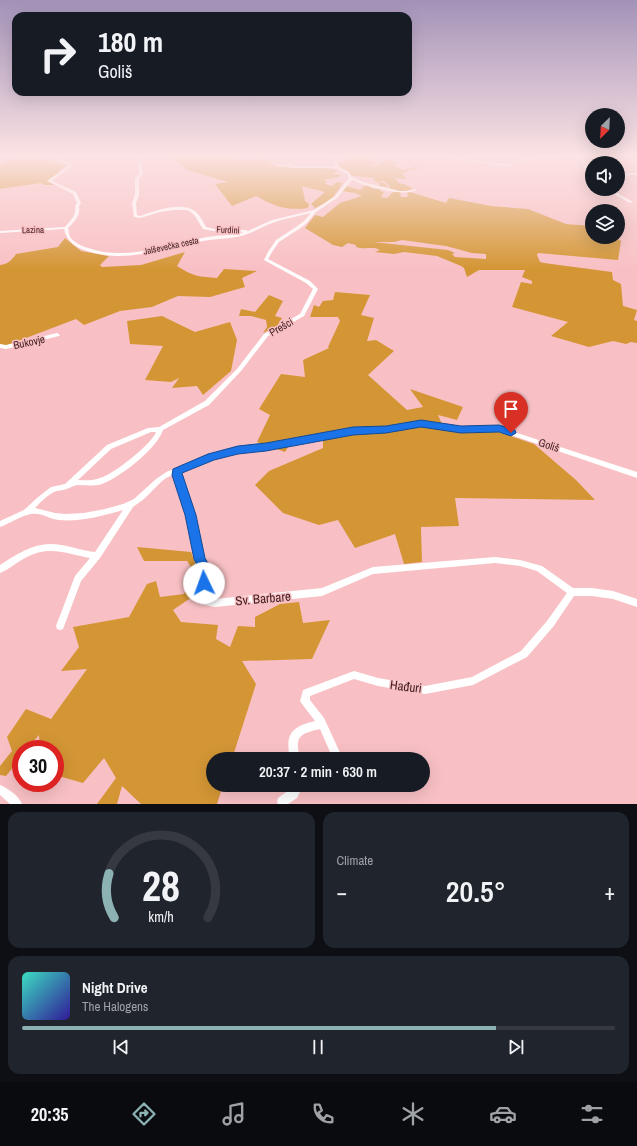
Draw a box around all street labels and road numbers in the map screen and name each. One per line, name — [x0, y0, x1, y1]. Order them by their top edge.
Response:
street label: Lazina — [22, 224, 44, 236]
street label: Furdini — [216, 224, 240, 236]
street label: Jalševečka cesta — [142, 234, 200, 258]
street label: Prešci — [266, 315, 296, 339]
street label: Bukovje — [12, 332, 46, 352]
street label: Goliš — [537, 435, 562, 455]
street label: Sv. Barbare — [235, 588, 292, 609]
street label: Hađuri — [389, 676, 423, 697]

